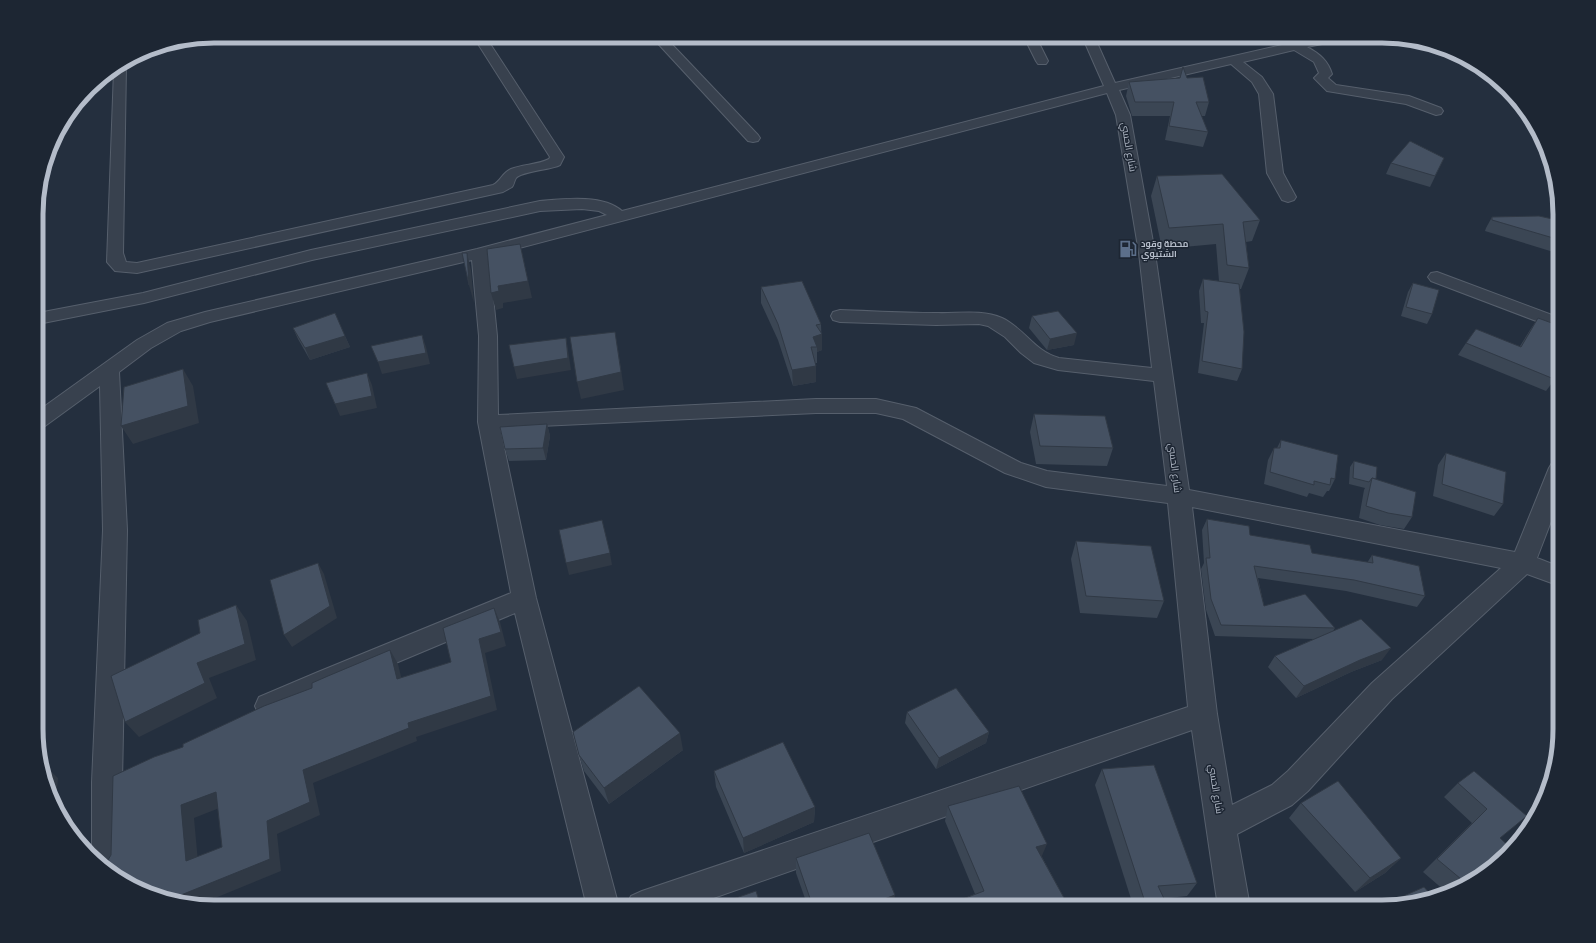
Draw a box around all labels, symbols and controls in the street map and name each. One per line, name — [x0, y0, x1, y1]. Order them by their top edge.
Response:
street label: شارع الحسي — [1117, 121, 1139, 173]
fuel station icon: محطة وقود الشتيوي — [1118, 239, 1138, 259]
place label: محطة وقود الشتيوي — [1141, 239, 1189, 262]
street label: شارع الحسي — [1165, 443, 1183, 494]
street label: شارع الحسي — [1205, 764, 1225, 815]

